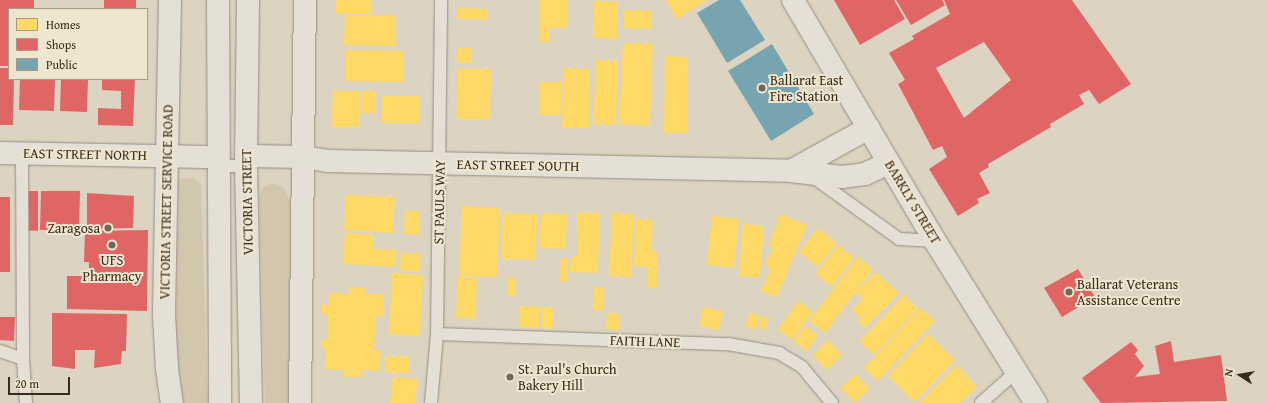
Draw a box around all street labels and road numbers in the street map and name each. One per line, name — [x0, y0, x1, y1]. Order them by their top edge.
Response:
street label: VICTORIA STREET SERVICE ROAD — [156, 104, 176, 300]
street label: EAST STREET NORTH — [23, 145, 147, 163]
street label: VICTORIA STREET — [238, 149, 256, 255]
street label: EAST STREET SOUTH — [456, 156, 580, 174]
street label: BARKLY STREET — [881, 157, 945, 247]
street label: ST PAULS WAY — [430, 159, 448, 245]
street label: FAITH LANE — [610, 331, 680, 351]

